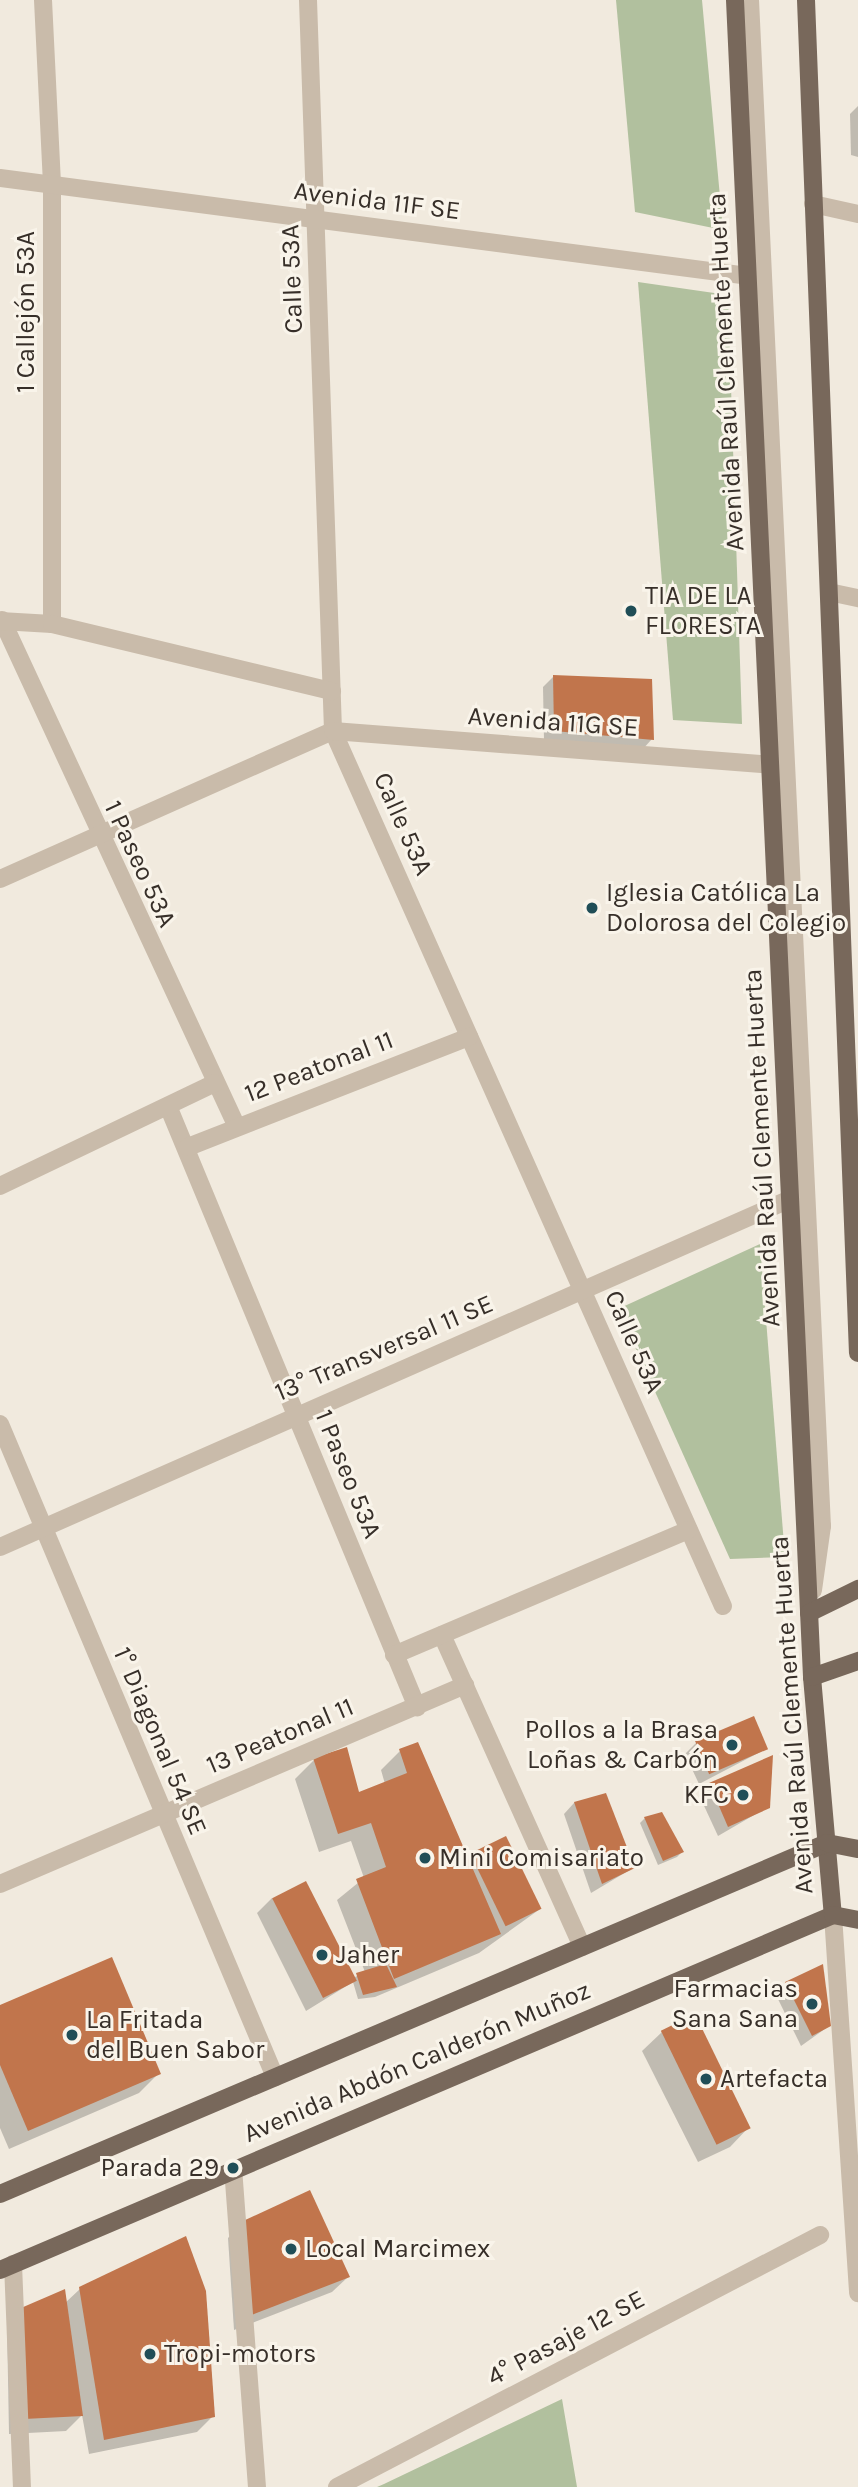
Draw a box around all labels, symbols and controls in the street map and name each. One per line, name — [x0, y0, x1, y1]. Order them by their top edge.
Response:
street label: Avenida 11F SE — [292, 175, 462, 227]
street label: Avenida Raúl Clemente Huerta — [701, 192, 751, 552]
street label: Calle 53A — [275, 224, 309, 334]
street label: 1 Callejón 53A — [10, 231, 42, 393]
place label: TIA DE LA FLORESTA — [645, 580, 761, 642]
marker: TIA DE LA FLORESTA — [623, 603, 639, 619]
street label: Avenida 11G SE — [467, 700, 639, 744]
street label: Calle 53A — [367, 768, 439, 880]
street label: 1 Paseo 53A — [97, 796, 183, 932]
place label: Iglesia Católica La Dolorosa del Colegio — [606, 877, 846, 938]
marker: Iglesia Católica La Dolorosa del Colegio — [584, 900, 600, 916]
street label: Avenida Raúl Clemente Huerta — [737, 968, 787, 1328]
street label: 12 Peatonal 11 — [240, 1024, 398, 1110]
street label: Calle 53A — [598, 1286, 670, 1398]
street label: 13° Transversal 11 SE — [270, 1288, 498, 1408]
street label: 1 Paseo 53A — [308, 1405, 388, 1543]
street label: Avenida Raúl Clemente Huerta — [764, 1535, 820, 1895]
street label: 1° Diagonal 54 SE — [106, 1642, 214, 1840]
street label: 13 Peatonal 11 — [202, 1691, 358, 1781]
place label: Pollos a la Brasa Loñas & Carbón — [525, 1714, 718, 1776]
marker: Pollos a la Brasa Loñas & Carbón — [724, 1737, 740, 1753]
place label: KFC — [684, 1779, 729, 1811]
marker: KFC — [735, 1787, 751, 1803]
place label: Mini Comisariato — [439, 1842, 644, 1874]
marker: Mini Comisariato — [417, 1850, 433, 1866]
place label: Jaher — [336, 1939, 399, 1971]
marker: Jaher — [314, 1947, 330, 1963]
place label: Farmacias Sana Sana — [672, 1973, 798, 2035]
street label: Avenida Abdón Calderón Muñoz — [239, 1975, 595, 2149]
marker: Farmacias Sana Sana — [804, 1996, 820, 2012]
place label: La Fritada del Buen Sabor — [86, 2004, 264, 2066]
marker: La Fritada del Buen Sabor — [64, 2027, 80, 2043]
place label: Artefacta — [720, 2063, 828, 2095]
marker: Artefacta — [698, 2071, 714, 2087]
place label: Parada 29 — [101, 2152, 219, 2184]
marker: Parada 29 — [225, 2160, 241, 2176]
place label: Local Marcimex — [305, 2233, 490, 2265]
marker: Local Marcimex — [283, 2241, 299, 2257]
street label: 4° Pasaje 12 SE — [482, 2283, 650, 2393]
place label: Tropi-motors — [164, 2338, 316, 2370]
marker: Tropi-motors — [142, 2346, 158, 2362]

